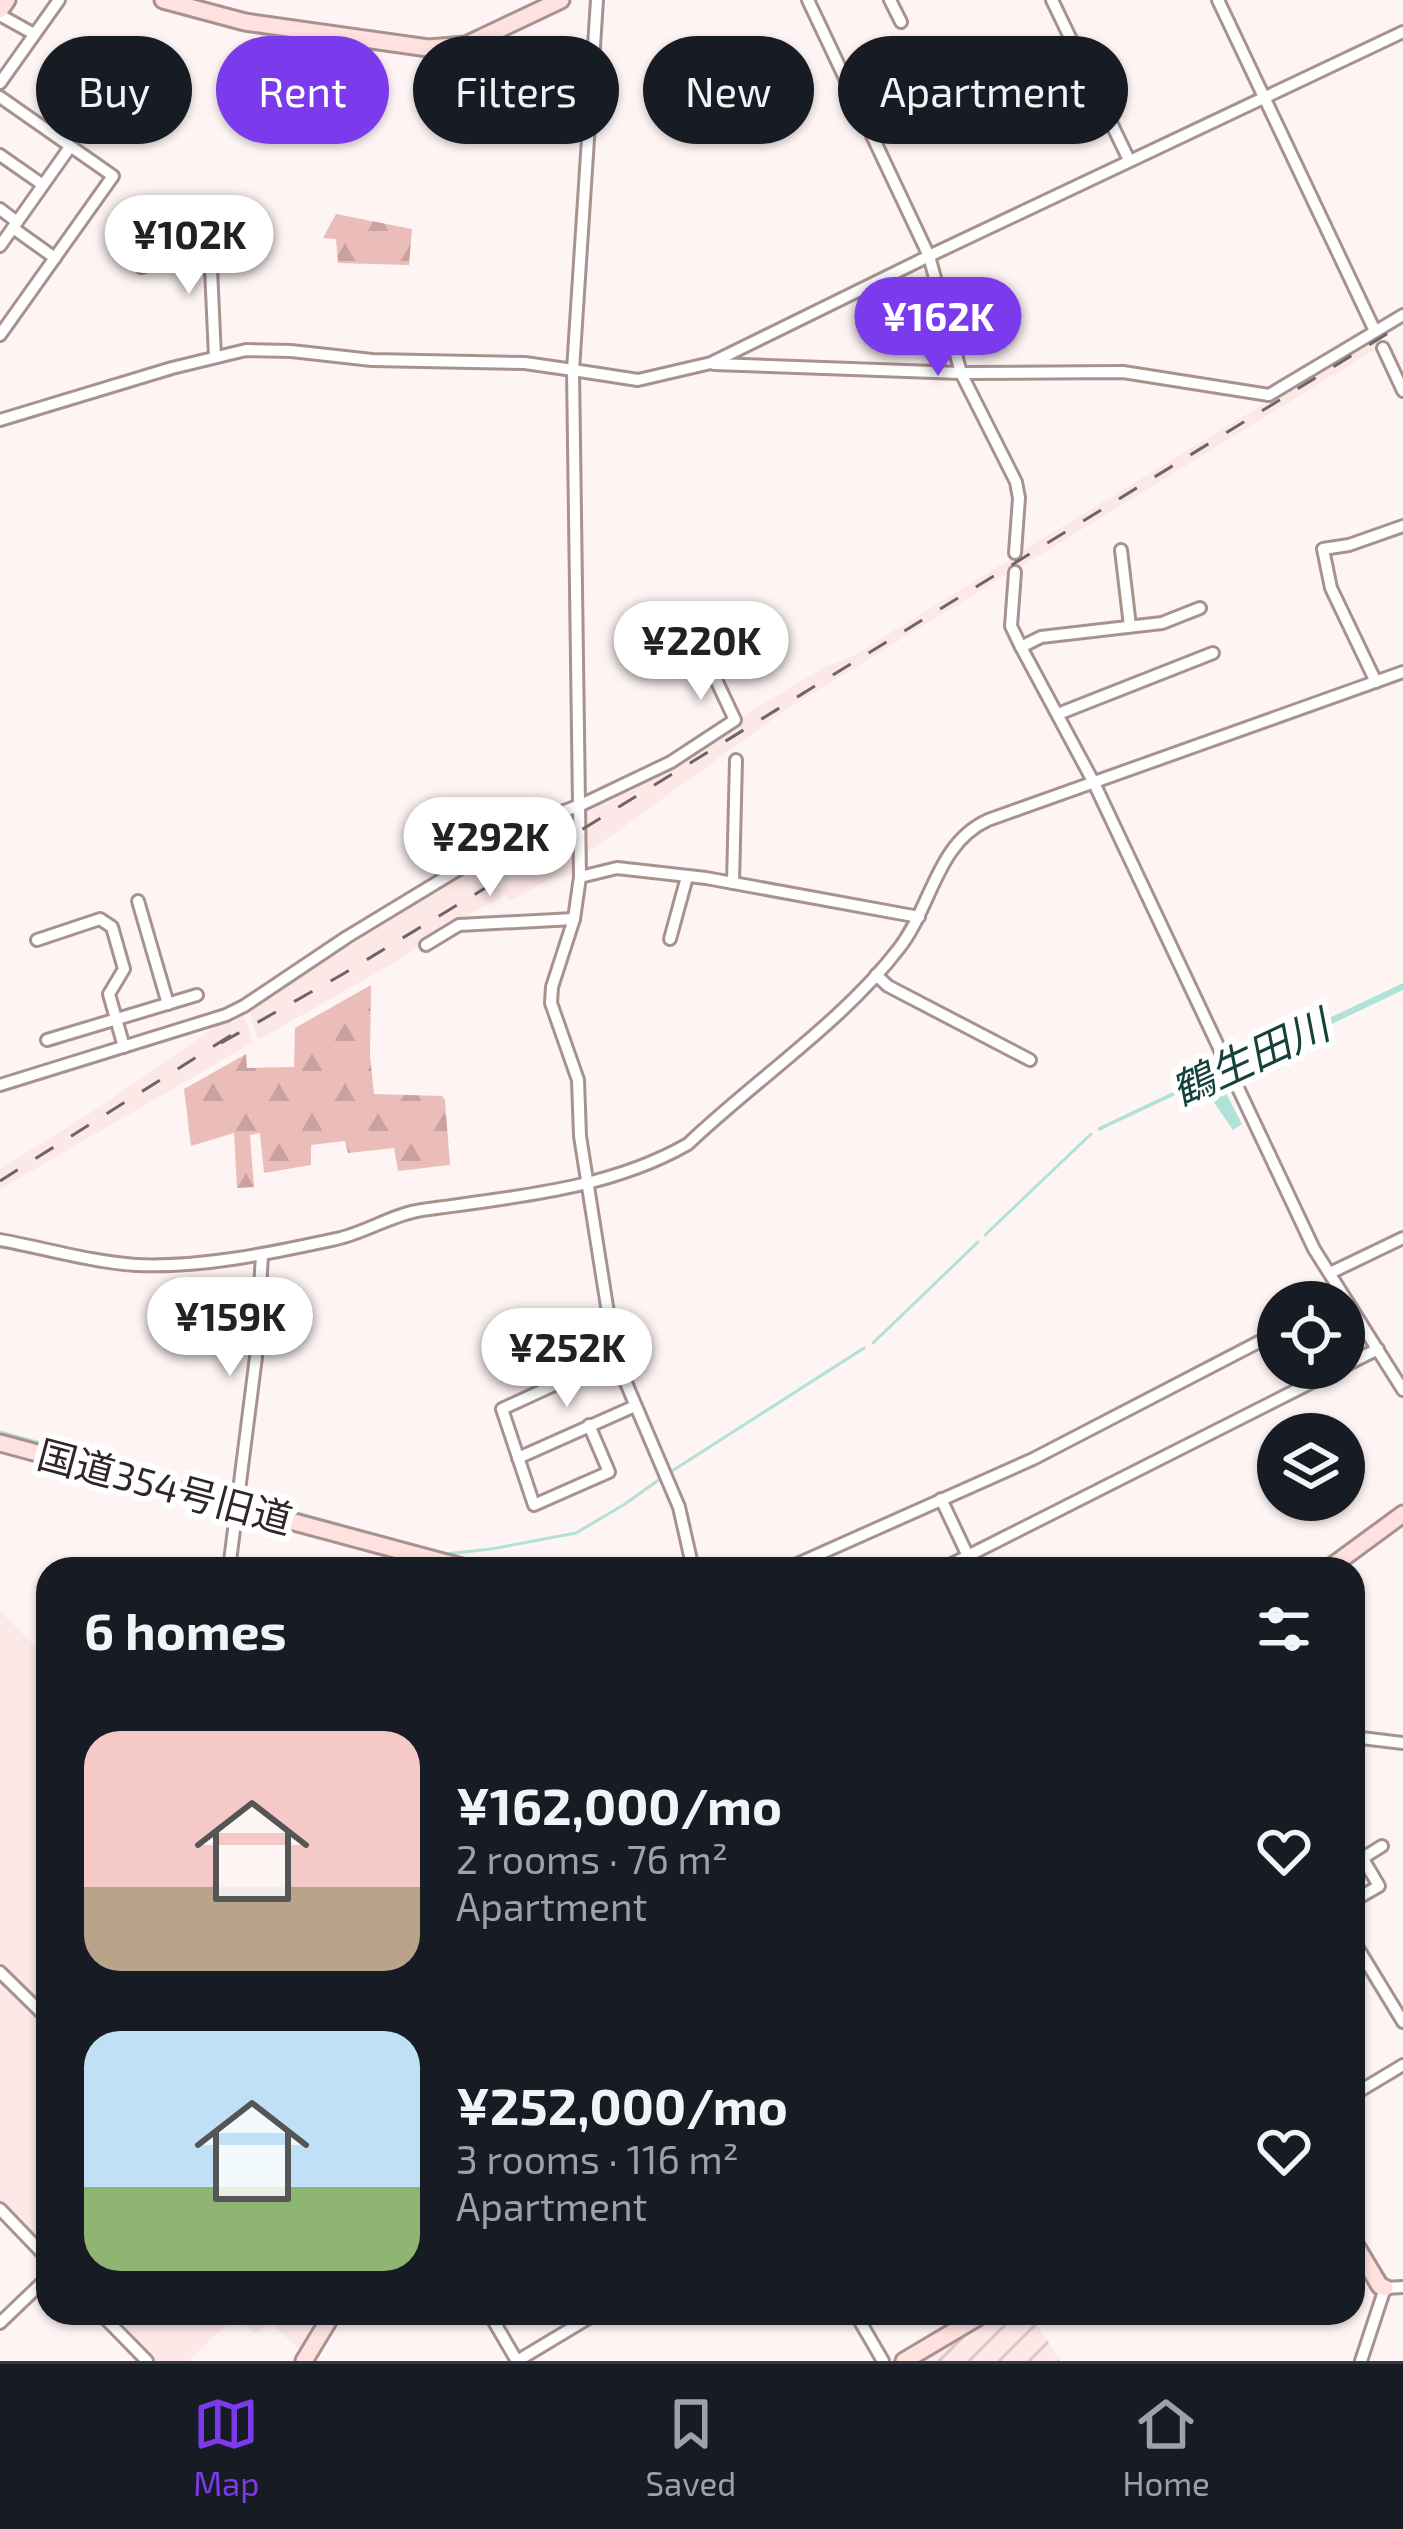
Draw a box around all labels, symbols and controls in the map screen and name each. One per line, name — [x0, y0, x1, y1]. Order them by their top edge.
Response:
chip: Buy — [36, 36, 192, 144]
chip: Rent — [216, 36, 389, 144]
chip: Filters — [413, 36, 619, 144]
chip: New — [643, 36, 814, 144]
chip: Apartment — [838, 36, 1128, 144]
pin: ¥102K — [105, 195, 273, 297]
text: ¥102K — [132, 210, 246, 257]
pin: ¥162K — [854, 277, 1022, 379]
text: ¥162K — [881, 292, 995, 339]
pin: ¥220K — [617, 601, 785, 703]
text: ¥220K — [641, 616, 761, 663]
pin: ¥292K — [406, 797, 574, 899]
text: ¥292K — [431, 812, 549, 859]
water label: 鶴生田川 — [1162, 996, 1339, 1114]
pin: ¥159K — [146, 1277, 314, 1379]
map controls — [1257, 1281, 1365, 1521]
button: locate — [1257, 1281, 1365, 1389]
text: ¥159K — [174, 1292, 286, 1339]
pin: ¥252K — [483, 1308, 651, 1410]
text: ¥252K — [508, 1323, 626, 1370]
button: layers — [1257, 1413, 1365, 1521]
street label: 国道354号旧道 — [33, 1429, 298, 1542]
icon: filters — [1251, 1596, 1317, 1662]
text: 6 homes — [84, 1599, 287, 1660]
text: ¥162,000/mo — [456, 1774, 782, 1835]
icon: home — [180, 1779, 324, 1923]
icon: heart — [1251, 1818, 1317, 1884]
text: 2 rooms · 76 m² — [456, 1835, 728, 1882]
text: Apartment — [456, 1882, 647, 1929]
text: ¥252,000/mo — [456, 2074, 788, 2135]
icon: home — [180, 2079, 324, 2223]
icon: heart — [1251, 2118, 1317, 2184]
text: 3 rooms · 116 m² — [456, 2135, 739, 2182]
text: Apartment — [456, 2182, 647, 2229]
tab: Map — [193, 2391, 259, 2503]
tab: Saved — [646, 2391, 736, 2503]
tab: Home — [1122, 2391, 1210, 2503]

